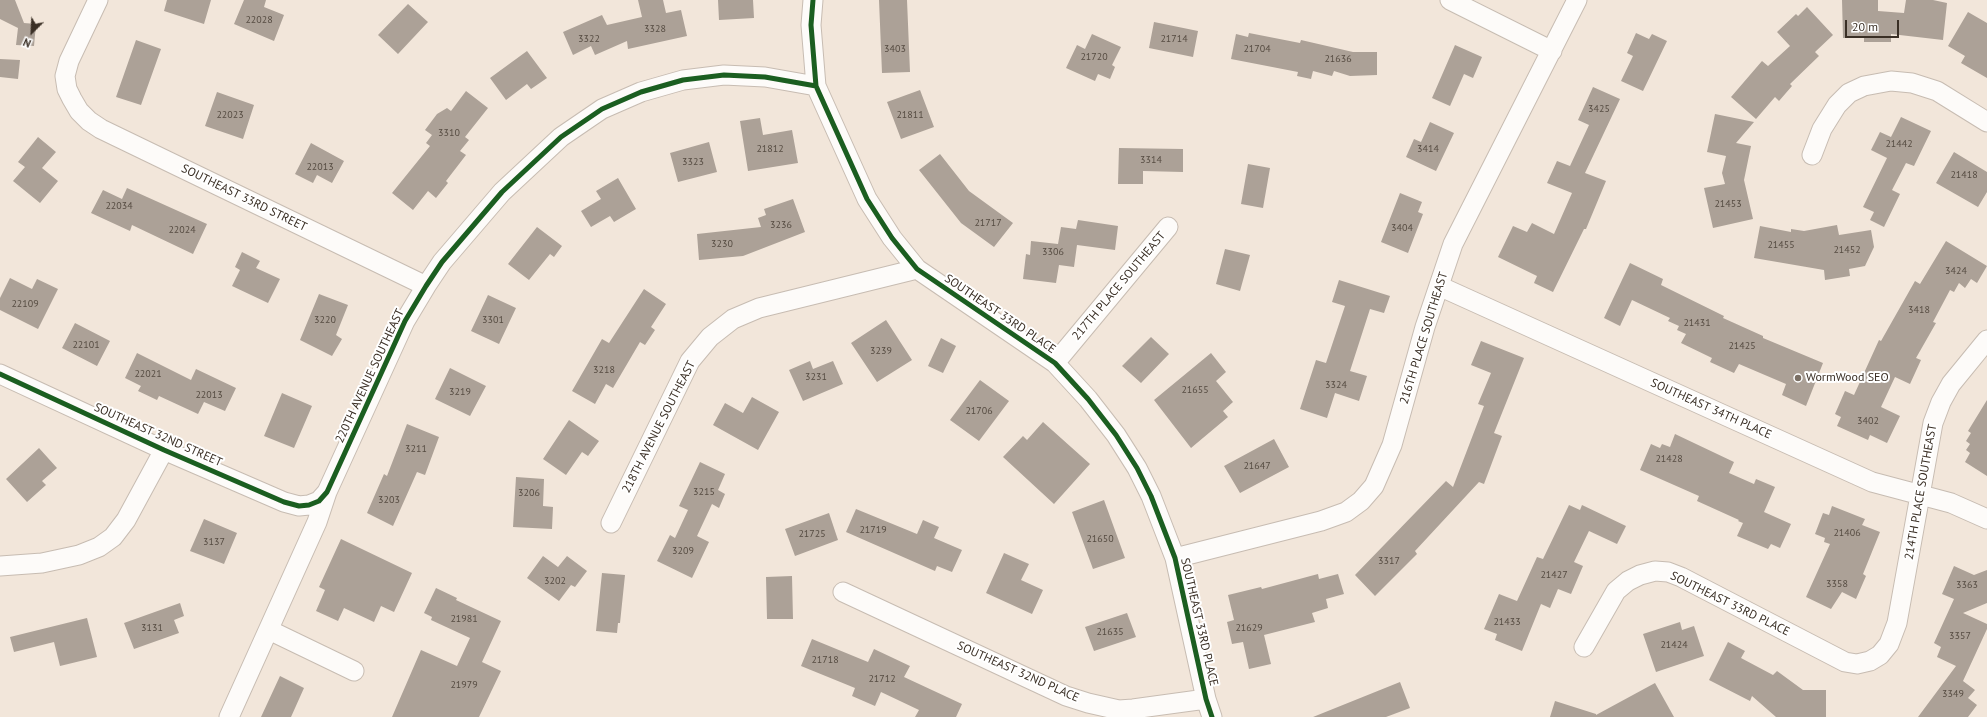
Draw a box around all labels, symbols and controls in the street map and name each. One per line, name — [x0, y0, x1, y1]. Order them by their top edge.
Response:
north arrow — [12, 12, 52, 52]
scale bar — [1847, 12, 1901, 38]
house number: 22028 — [245, 14, 273, 26]
text: 20 m — [1852, 19, 1878, 34]
house number: 3328 — [644, 23, 666, 35]
house number: 3322 — [578, 33, 600, 45]
house number: 21714 — [1160, 33, 1188, 45]
text: N — [21, 35, 33, 51]
house number: 3403 — [884, 43, 906, 55]
house number: 21704 — [1243, 43, 1271, 55]
house number: 21720 — [1080, 51, 1108, 63]
house number: 21636 — [1324, 53, 1352, 65]
house number: 3425 — [1588, 103, 1610, 115]
house number: 22023 — [216, 109, 244, 121]
house number: 21811 — [896, 109, 924, 121]
house number: 3310 — [438, 127, 460, 139]
house number: 21442 — [1885, 138, 1913, 150]
house number: 21812 — [756, 143, 784, 155]
house number: 3414 — [1417, 143, 1439, 155]
house number: 3314 — [1140, 154, 1162, 166]
house number: 3323 — [682, 156, 704, 168]
street label: SOUTHEAST 33RD STREET — [179, 161, 309, 235]
house number: 22013 — [306, 161, 334, 173]
house number: 21418 — [1950, 169, 1978, 181]
house number: 21453 — [1714, 198, 1742, 210]
house number: 22034 — [105, 200, 133, 212]
house number: 21717 — [974, 217, 1002, 229]
house number: 3236 — [770, 219, 792, 231]
house number: 3404 — [1391, 222, 1413, 234]
house number: 22024 — [168, 224, 196, 236]
street label: 217TH PLACE SOUTHEAST — [1069, 229, 1169, 343]
house number: 3230 — [711, 238, 733, 250]
house number: 21455 — [1767, 239, 1795, 251]
house number: 21452 — [1833, 244, 1861, 256]
house number: 3306 — [1042, 246, 1064, 258]
house number: 3424 — [1945, 265, 1967, 277]
street label: 216TH PLACE SOUTHEAST — [1397, 270, 1451, 406]
street label: SOUTHEAST 33RD PLACE — [942, 271, 1058, 357]
house number: 22109 — [11, 298, 39, 310]
house number: 3418 — [1908, 304, 1930, 316]
street label: 220TH AVENUE SOUTHEAST — [333, 307, 407, 445]
house number: 3220 — [314, 314, 336, 326]
house number: 3301 — [482, 314, 504, 326]
house number: 21431 — [1683, 317, 1711, 329]
house number: 22101 — [72, 339, 100, 351]
house number: 21425 — [1728, 340, 1756, 352]
house number: 3239 — [870, 345, 892, 357]
street label: 218TH AVENUE SOUTHEAST — [619, 358, 699, 496]
house number: 3218 — [593, 364, 615, 376]
house number: 22021 — [134, 368, 162, 380]
house number: 3231 — [805, 371, 827, 383]
place label: WormWood SEO — [1806, 371, 1889, 385]
marker: WormWood SEO — [1793, 373, 1803, 383]
street label: SOUTHEAST 34TH PLACE — [1648, 376, 1774, 442]
house number: 3324 — [1325, 379, 1347, 391]
house number: 21655 — [1181, 384, 1209, 396]
house number: 3219 — [449, 386, 471, 398]
house number: 22013 — [195, 389, 223, 401]
street label: SOUTHEAST 32ND STREET — [92, 400, 224, 470]
house number: 21706 — [965, 405, 993, 417]
house number: 3402 — [1857, 415, 1879, 427]
street label: 214TH PLACE SOUTHEAST — [1902, 423, 1940, 561]
house number: 3211 — [405, 443, 427, 455]
house number: 21428 — [1655, 453, 1683, 465]
house number: 21647 — [1243, 460, 1271, 472]
house number: 3215 — [693, 486, 715, 498]
house number: 3206 — [518, 487, 540, 499]
house number: 3203 — [378, 494, 400, 506]
house number: 21719 — [859, 524, 887, 536]
house number: 21406 — [1833, 527, 1861, 539]
house number: 21725 — [798, 528, 826, 540]
house number: 21650 — [1086, 533, 1114, 545]
house number: 3137 — [203, 536, 225, 548]
house number: 3209 — [672, 545, 694, 557]
house number: 3317 — [1378, 555, 1400, 567]
street label: SOUTHEAST 33RD PLACE — [1177, 557, 1221, 687]
house number: 21427 — [1540, 569, 1568, 581]
street label: SOUTHEAST 33RD PLACE — [1668, 569, 1792, 639]
house number: 3202 — [544, 575, 566, 587]
house number: 3358 — [1826, 578, 1848, 590]
house number: 3363 — [1956, 579, 1978, 591]
house number: 21981 — [450, 613, 478, 625]
house number: 21433 — [1493, 616, 1521, 628]
house number: 3131 — [141, 622, 163, 634]
house number: 21629 — [1235, 622, 1263, 634]
house number: 21635 — [1096, 626, 1124, 638]
house number: 3357 — [1949, 630, 1971, 642]
street label: SOUTHEAST 32ND PLACE — [955, 639, 1081, 705]
house number: 21424 — [1660, 639, 1688, 651]
house number: 21718 — [811, 654, 839, 666]
house number: 21712 — [868, 673, 896, 685]
house number: 21979 — [450, 679, 478, 691]
house number: 3349 — [1942, 688, 1964, 700]

